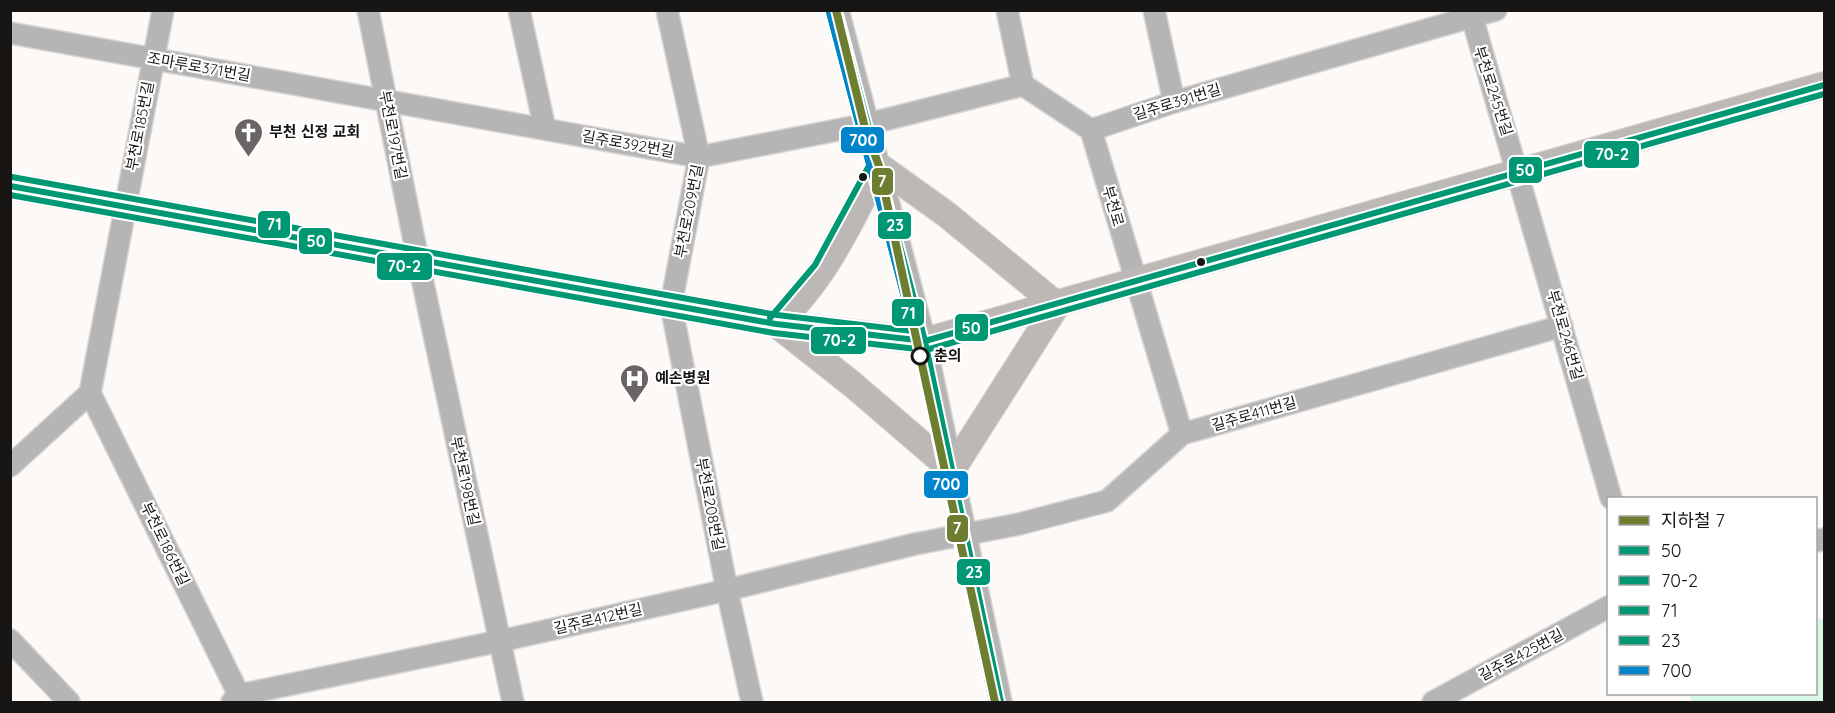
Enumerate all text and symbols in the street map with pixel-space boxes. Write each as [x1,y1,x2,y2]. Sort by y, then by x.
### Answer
street label: 부천로245번길 [1470,44,1517,138]
street label: 조마루로371번길 [146,48,252,85]
street label: 길주로391번길 [1131,79,1223,124]
street label: 부천로185번길 [122,80,158,172]
street label: 부천로197번길 [376,89,411,181]
church icon: 부천 신정 교회 [232,116,264,158]
place label: 부천 신정 교회 [269,122,360,141]
street label: 길주로392번길 [580,126,676,161]
line badge: 700 [840,126,885,154]
text: 700 [849,130,877,150]
line badge: 70-2 [1583,140,1640,169]
text: 70-2 [1595,144,1629,164]
line badge: 50 [1508,156,1543,184]
text: 50 [1515,160,1535,180]
street label: 부천로209번길 [670,163,707,259]
line badge: 7 [871,167,894,196]
unlabelled marker [857,171,869,183]
text: 7 [878,171,887,191]
street label: 부천로 [1099,183,1128,228]
line badge: 71 [257,210,291,239]
line badge: 23 [877,211,912,240]
text: 71 [266,214,282,234]
text: 23 [886,215,904,235]
line badge: 50 [298,227,333,255]
text: 50 [306,231,326,251]
line badge: 70-2 [376,252,433,281]
text: 70-2 [387,256,421,276]
unlabelled marker [1195,256,1207,268]
street label: 부천로246번길 [1544,288,1587,382]
line badge: 71 [891,298,925,327]
text: 71 [900,303,916,323]
line badge: 50 [954,313,989,342]
text: 50 [961,318,981,338]
line badge: 70-2 [810,326,867,355]
text: 70-2 [822,330,856,350]
place label: 춘의 [934,346,962,365]
marker: 춘의 [911,347,929,365]
hospital icon: 예손병원 [618,362,650,404]
place label: 예손병원 [655,368,710,387]
street label: 길주로411번길 [1209,392,1299,435]
street label: 부천로198번길 [447,434,484,527]
street label: 부천로208번길 [692,456,729,552]
line badge: 700 [923,470,969,499]
text: 700 [932,474,960,494]
legend [1607,497,1817,695]
street label: 부천로186번길 [137,499,194,589]
text: 지하철 7 [1661,509,1725,532]
line badge: 7 [946,514,969,543]
text: 7 [953,518,962,538]
text: 50 [1661,539,1682,562]
line badge: 23 [956,558,991,586]
text: 23 [965,562,983,582]
text: 70-2 [1661,569,1698,592]
street label: 길주로412번길 [552,599,644,638]
text: 71 [1661,599,1678,622]
street label: 길주로425번길 [1475,624,1566,685]
text: 23 [1661,629,1680,652]
text: 700 [1661,659,1692,682]

